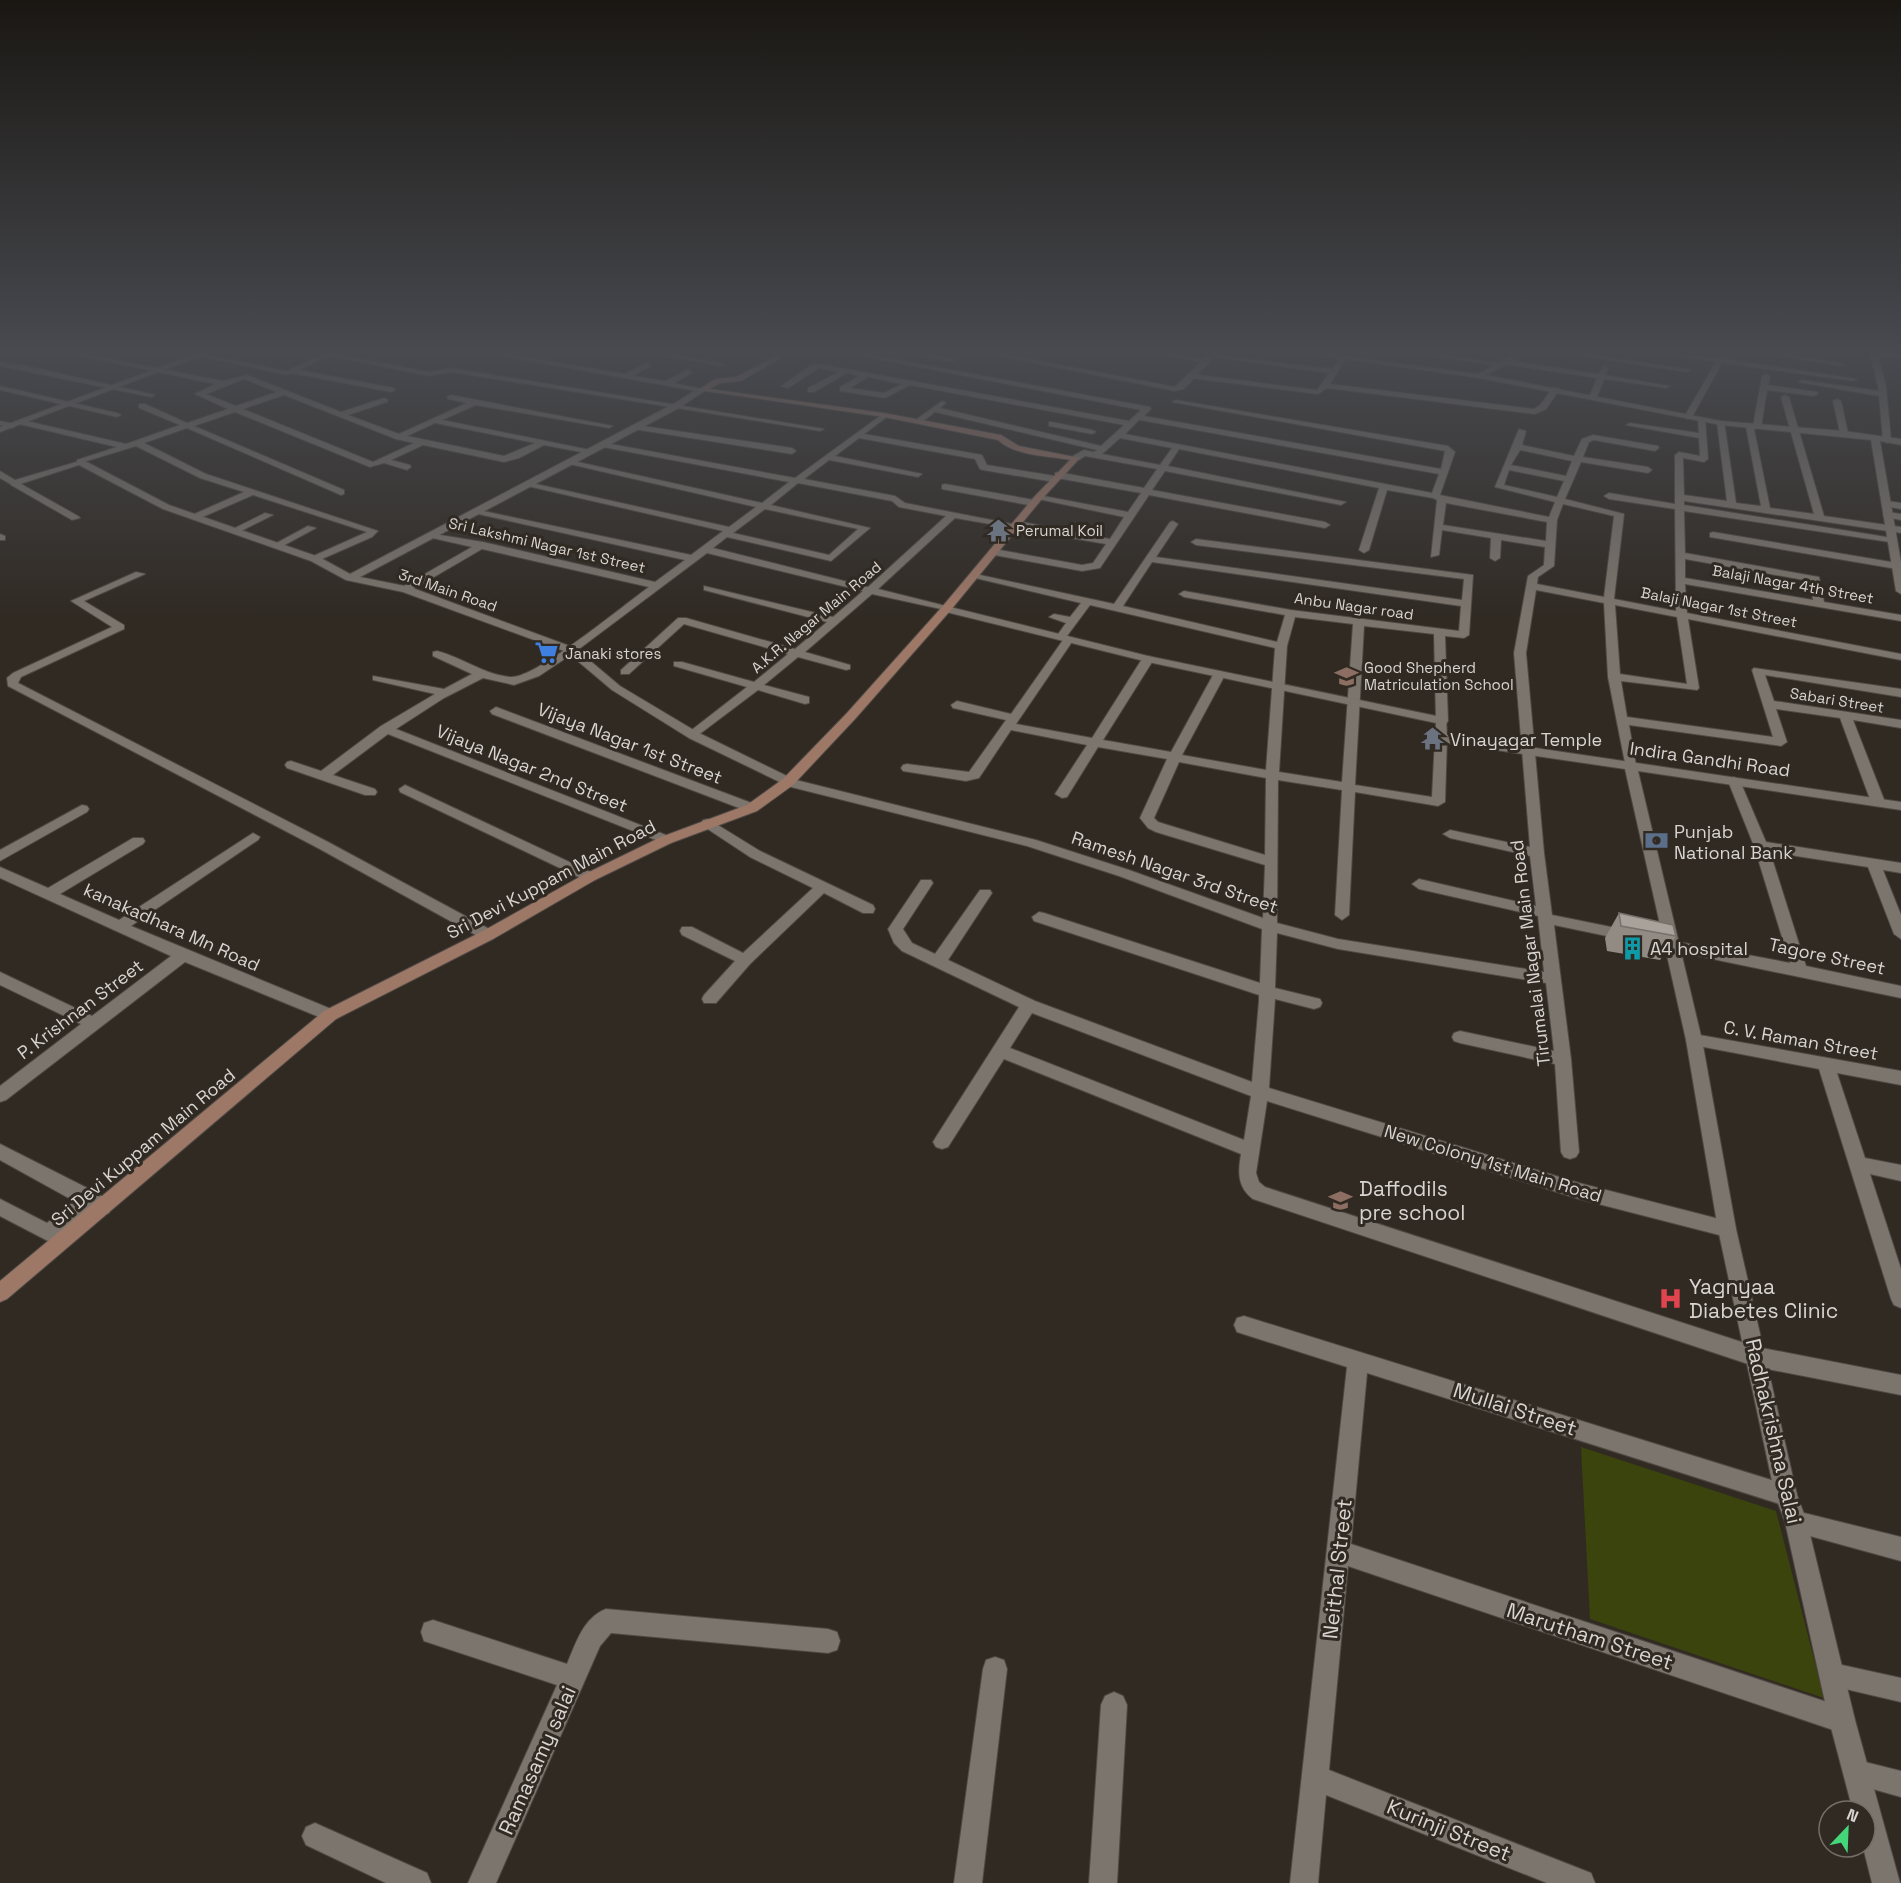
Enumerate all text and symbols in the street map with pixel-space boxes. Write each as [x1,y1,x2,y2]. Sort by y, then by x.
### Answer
street label: Sri Lakshmi Nagar 1st Street [447,513,647,577]
temple icon: Perumal Koil [985,517,1011,543]
place label: Perumal Koil [1016,521,1103,540]
street label: A.K.R. Nagar Main Road [747,557,885,677]
street label: Balaji Nagar 4th Street [1711,560,1875,608]
street label: 3rd Main Road [396,564,500,616]
street label: Balaji Nagar 1st Street [1639,583,1799,631]
street label: Anbu Nagar road [1293,588,1415,624]
supermarket icon: Janaki stores [534,640,560,666]
place label: Janaki stores [565,644,661,663]
place label: Good Shepherd Matriculation School [1364,658,1514,694]
school or university icon: Good Shepherd Matriculation School [1333,663,1359,689]
street label: Sabari Street [1789,683,1886,717]
street label: Vijaya Nagar 1st Street [534,697,726,789]
street label: Vijaya Nagar 2nd Street [433,719,631,817]
temple icon: Vinayagar Temple [1419,726,1445,752]
place label: Vinayagar Temple [1450,728,1602,751]
street label: Indira Gandhi Road [1628,736,1792,782]
street label: Sri Devi Kuppam Main Road [443,814,659,944]
place label: Punjab National Bank [1674,820,1793,864]
street label: Ramesh Nagar 3rd Street [1069,826,1281,918]
bank icon: Punjab National Bank [1643,828,1669,854]
street label: Tirumalai Nagar Main Road [1505,839,1555,1067]
street label: kanakadhara Mn Road [80,878,264,976]
street label: Tagore Street [1767,932,1887,980]
building icon: A4 hospital [1619,935,1645,961]
place label: A4 hospital [1650,937,1748,960]
street label: P. Krishnan Street [12,954,148,1064]
street label: C. V. Raman Street [1722,1015,1880,1065]
street label: Sri Devi Kuppam Main Road [46,1063,240,1231]
street label: New Colony 1st Main Road [1382,1119,1604,1207]
place label: Daffodils pre school [1359,1175,1466,1226]
school or university icon: Daffodils pre school [1328,1187,1354,1213]
place label: Yagnyaa Diabetes Clinic [1689,1273,1838,1324]
hospital icon: Yagnyaa Diabetes Clinic [1658,1285,1684,1311]
street label: Radhakrishna Salai [1740,1336,1808,1526]
street label: Mullai Street [1450,1376,1580,1442]
street label: Neithal Street [1316,1498,1358,1640]
street label: Marutham Street [1503,1596,1677,1676]
street label: Ramasamy salai [492,1681,582,1839]
street label: Kurinji Street [1383,1793,1515,1867]
north arrow [1817,1799,1877,1859]
text: N [1844,1804,1862,1827]

